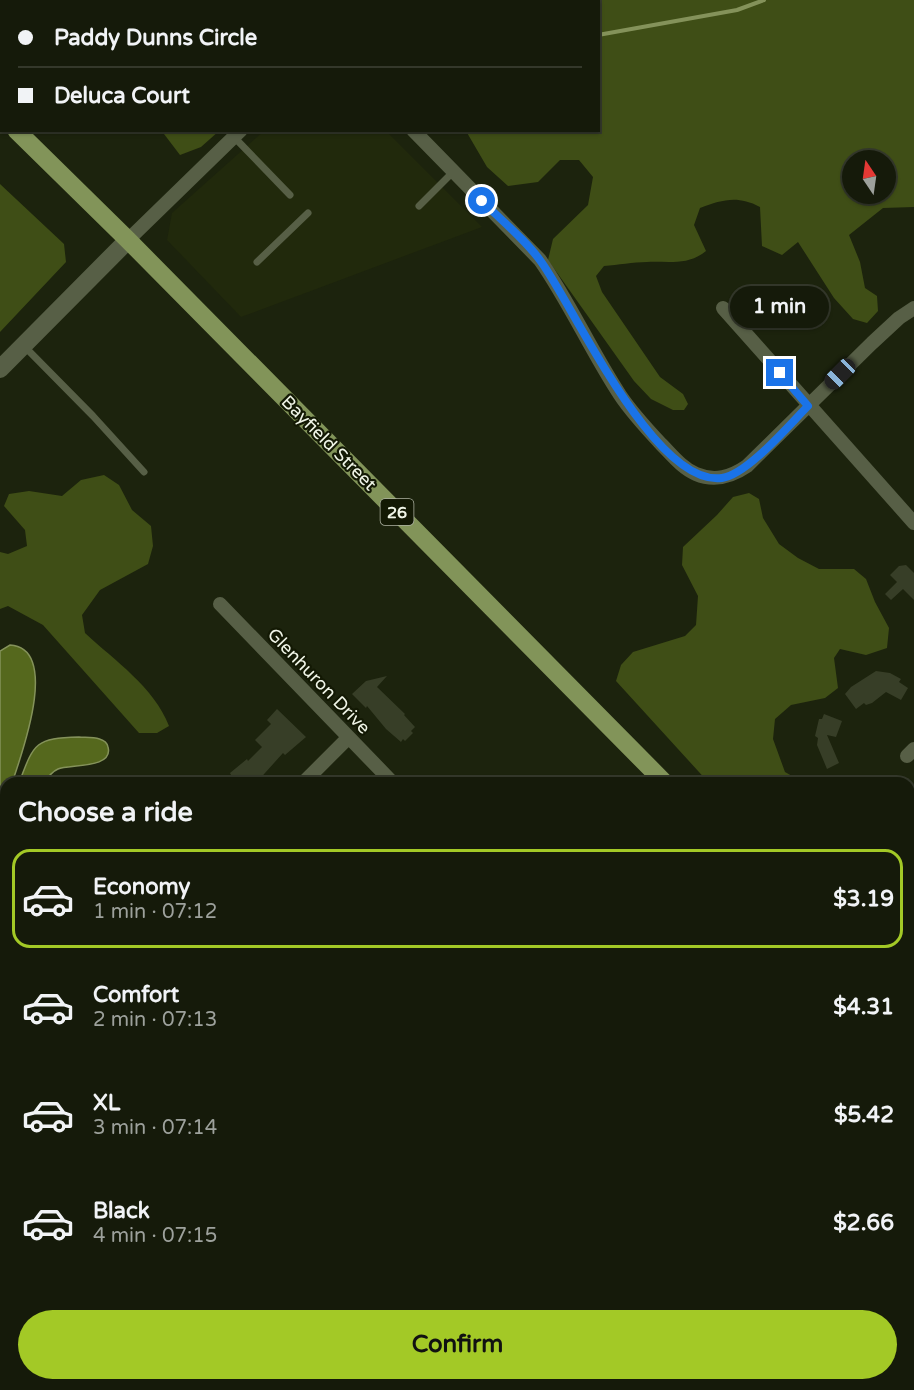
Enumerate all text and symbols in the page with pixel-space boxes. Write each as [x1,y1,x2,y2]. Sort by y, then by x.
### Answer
text: Paddy Dunns Circle [54,25,257,51]
text: Deluca Court [54,83,190,109]
north arrow [842,150,896,204]
map controls [842,150,896,204]
route start [468,187,495,214]
callout: 1 min [730,286,830,328]
text: 1 min [753,295,806,319]
car [821,355,859,393]
route end [766,359,793,386]
street label: Bayfield Street [277,391,381,495]
road number: 26 [380,499,414,525]
street label: Glenhuron Drive [263,623,375,739]
text: Choose a ride [18,796,193,829]
icon: car [21,872,75,926]
text: Economy [93,874,190,900]
text: $3.19 [833,886,894,912]
text: 1 min · 07:12 [93,900,217,924]
icon: car [21,980,75,1034]
text: Comfort [93,982,179,1008]
text: $4.31 [833,994,894,1020]
text: 2 min · 07:13 [93,1008,217,1032]
icon: car [21,1088,75,1142]
text: XL [93,1090,120,1116]
text: $5.42 [834,1102,894,1128]
text: 3 min · 07:14 [93,1116,217,1140]
icon: car [21,1196,75,1250]
text: Black [93,1198,150,1224]
text: $2.66 [833,1210,894,1236]
text: 4 min · 07:15 [93,1224,217,1248]
button: Confirm [18,1310,897,1379]

